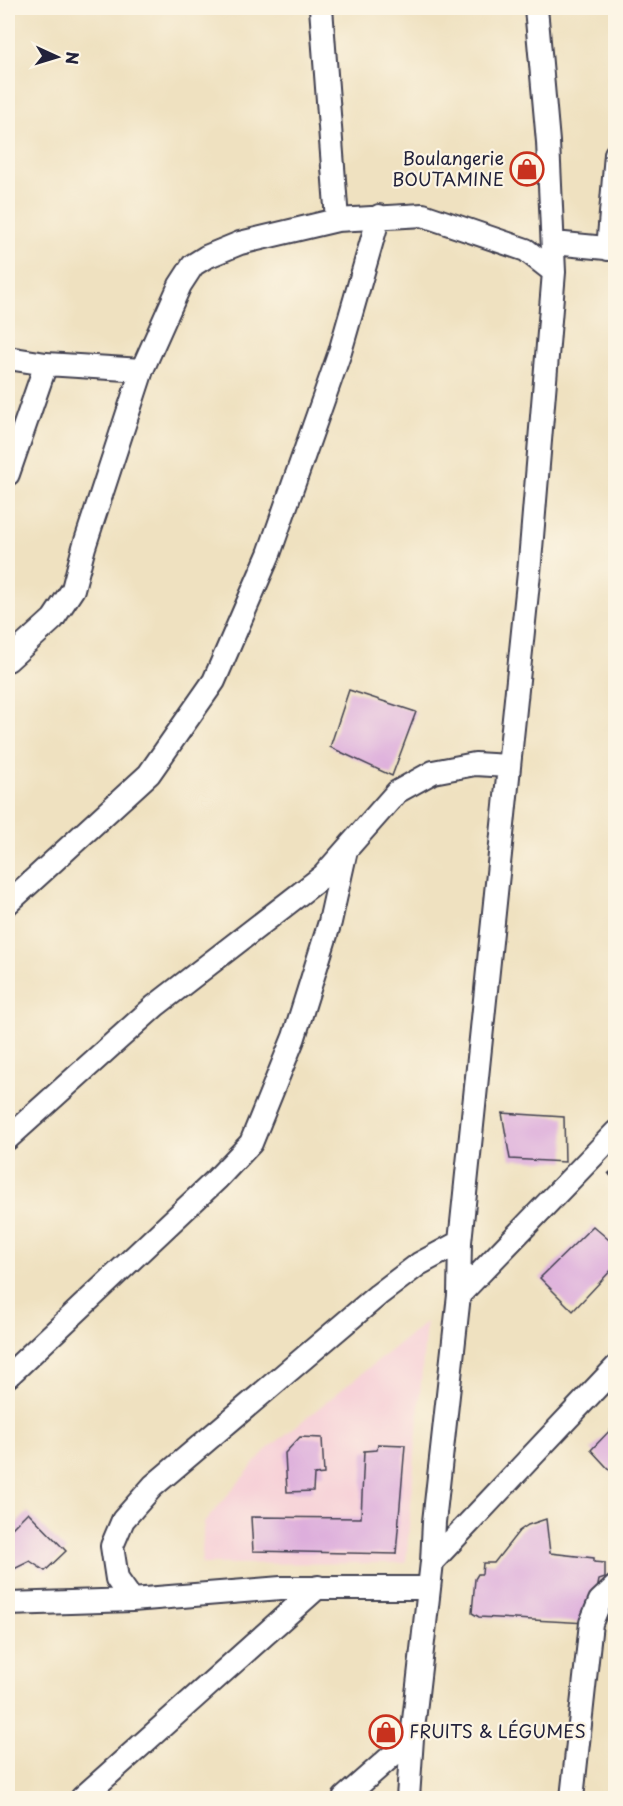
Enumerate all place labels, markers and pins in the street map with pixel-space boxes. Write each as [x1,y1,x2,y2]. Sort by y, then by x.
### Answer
place label: Boulangerie BOUTAMINE [392,144,504,192]
shop icon: Boulangerie BOUTAMINE [509,151,545,187]
shop icon: FRUITS & LÉGUMES [368,1714,404,1750]
place label: FRUITS & LÉGUMES [409,1717,586,1744]

